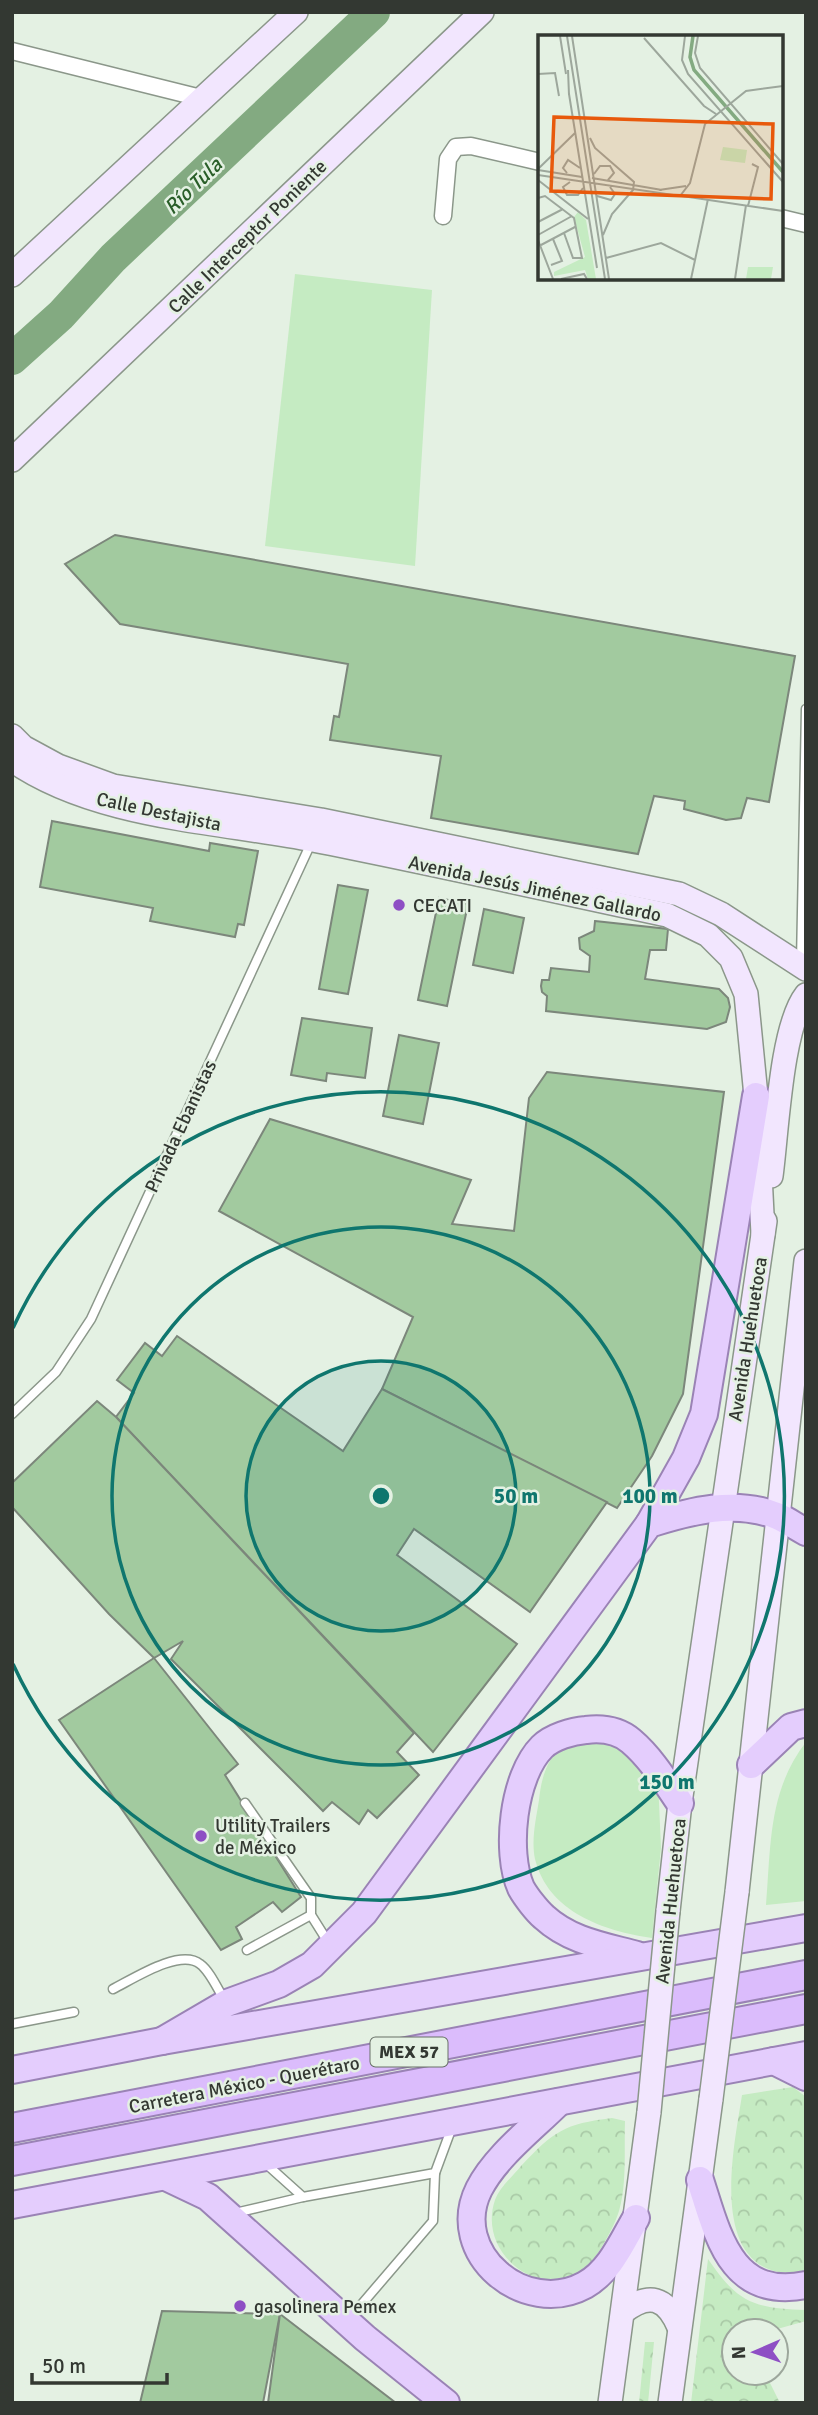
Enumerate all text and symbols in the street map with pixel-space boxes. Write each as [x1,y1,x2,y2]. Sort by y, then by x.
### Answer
inset map [538,35,783,280]
water label: Río Tula [159,151,228,220]
street label: Calle Interceptor Poniente [163,155,332,319]
street label: Calle Destajista [94,787,223,837]
street label: Avenida Jesús Jiménez Gallardo [406,850,664,928]
place label: CECATI [413,894,472,918]
marker: CECATI [391,897,407,913]
street label: Privada Ebanistas [140,1056,222,1197]
street label: Avenida Huehuetoca [723,1255,773,1423]
text: 50 m [494,1483,538,1509]
text: 100 m [622,1483,678,1509]
centre of rings [369,1484,393,1508]
text: 150 m [639,1769,695,1795]
place label: Utility Trailers de México [215,1814,330,1860]
street label: Avenida Huehuetoca [650,1817,692,1985]
marker: Utility Trailers de México [193,1828,209,1844]
road number: MEX 57 [370,2038,448,2066]
street label: Carretera México - Querétaro [127,2051,362,2119]
place label: gasolinera Pemex [254,2295,396,2319]
marker: gasolinera Pemex [232,2298,248,2314]
north arrow [720,2317,790,2387]
scale bar [32,2342,166,2386]
text: N [727,2346,751,2360]
text: 50 m [42,2353,86,2379]

